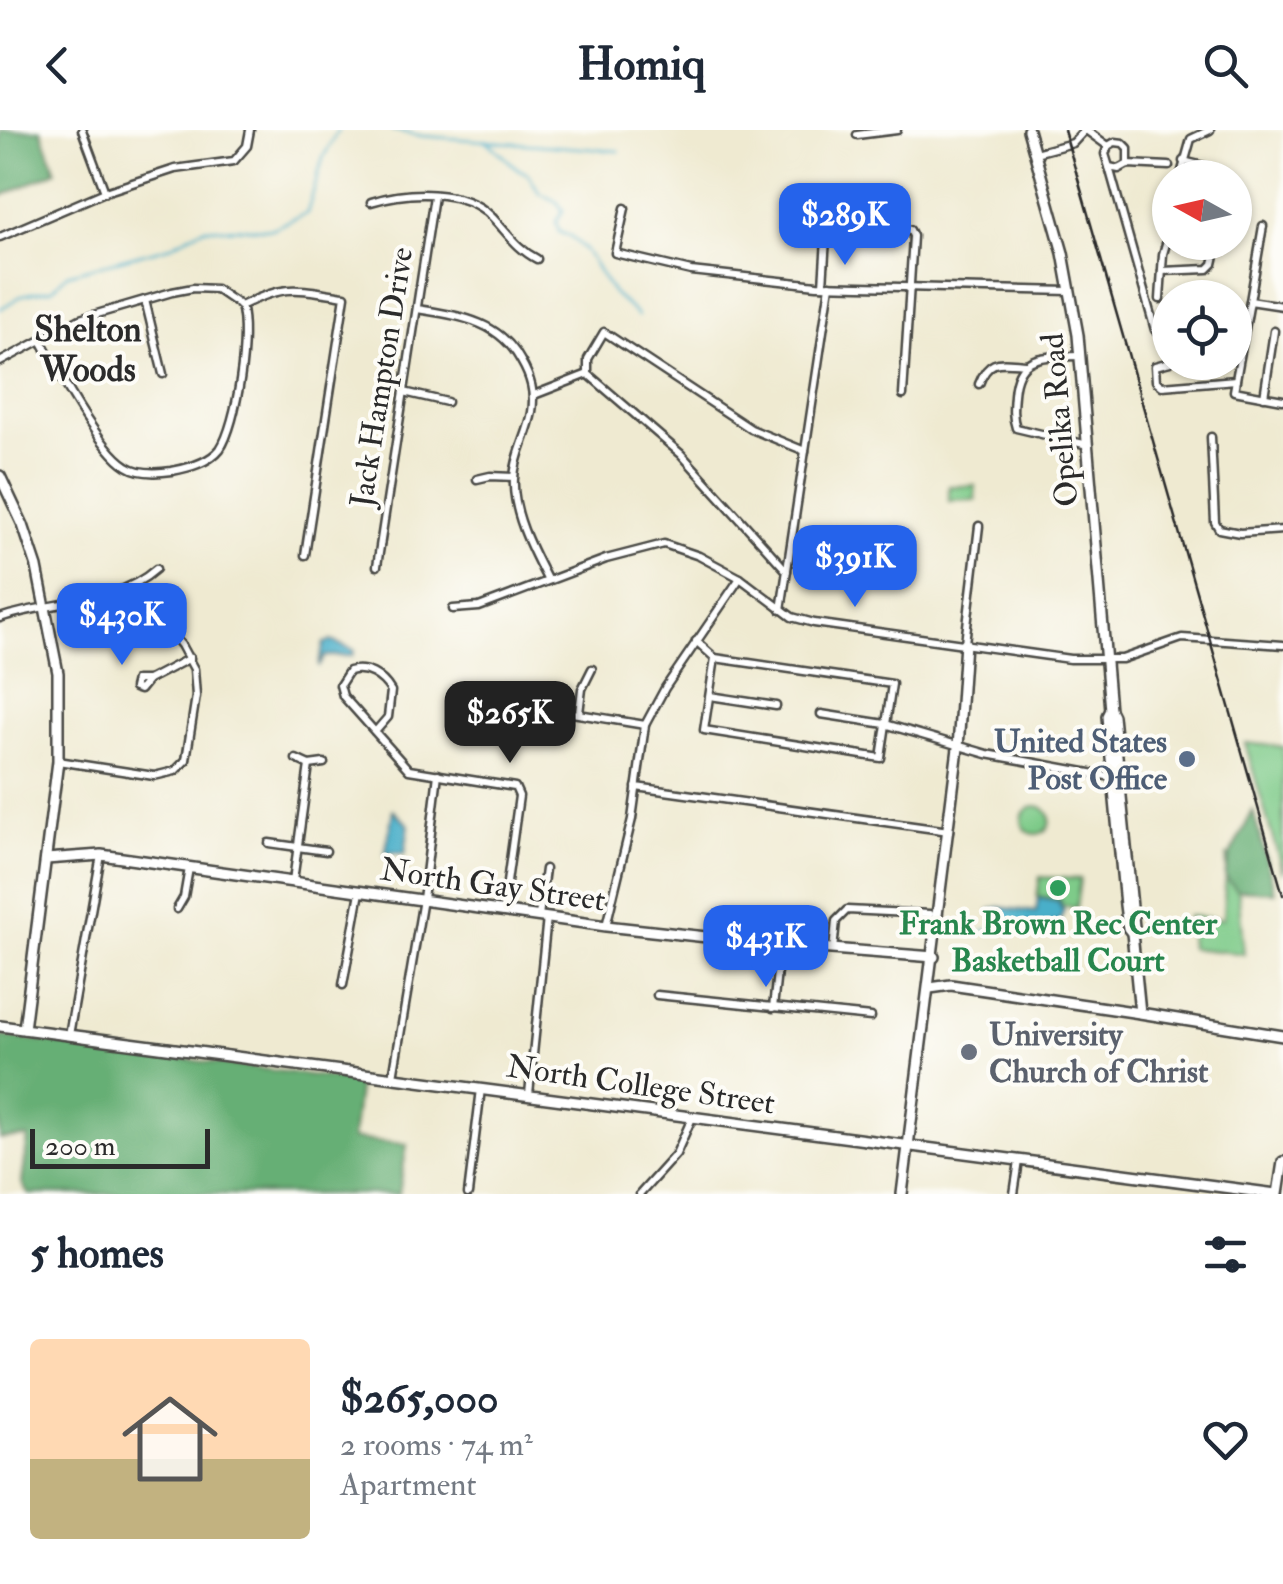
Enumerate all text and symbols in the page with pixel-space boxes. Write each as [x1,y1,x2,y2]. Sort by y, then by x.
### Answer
text: Homiq [577,37,706,93]
icon: back [30,38,85,93]
icon: search [1198,38,1253,93]
north arrow [1152,160,1252,260]
map controls [1152,160,1252,380]
pin: $289K [775,183,915,268]
text: $289K [801,195,889,235]
street label: Jack Hampton Drive [342,244,422,511]
button: locate [1152,280,1252,380]
district label: Shelton Woods [34,308,142,392]
street label: Opelika Road [1032,331,1088,508]
pin: $391K [785,525,925,610]
text: $391K [815,537,895,577]
pin: $430K [52,583,192,668]
text: $430K [79,595,165,635]
pin: $265K [440,681,580,766]
text: $265K [467,693,553,733]
place label: United States Post Office [994,722,1168,799]
marker: United States Post Office [1176,748,1198,770]
street label: North Gay Street [378,849,608,921]
marker: Frank Brown Rec Center Basketball Court [1047,877,1069,899]
place label: Frank Brown Rec Center Basketball Court [899,904,1218,981]
pin: $431K [696,905,836,990]
text: $431K [725,917,807,957]
place label: University Church of Christ [989,1015,1209,1092]
marker: University Church of Christ [958,1041,980,1063]
street label: North College Street [504,1046,778,1124]
scale bar [30,1124,210,1168]
text: 200 m [45,1129,116,1164]
icon: filters [1198,1227,1253,1282]
text: 5 homes [30,1228,164,1280]
text: $265,000 [340,1373,499,1425]
icon: home [110,1379,230,1499]
icon: heart [1198,1412,1253,1467]
text: 2 rooms · 74 m² [340,1425,533,1465]
text: Apartment [340,1465,477,1505]

